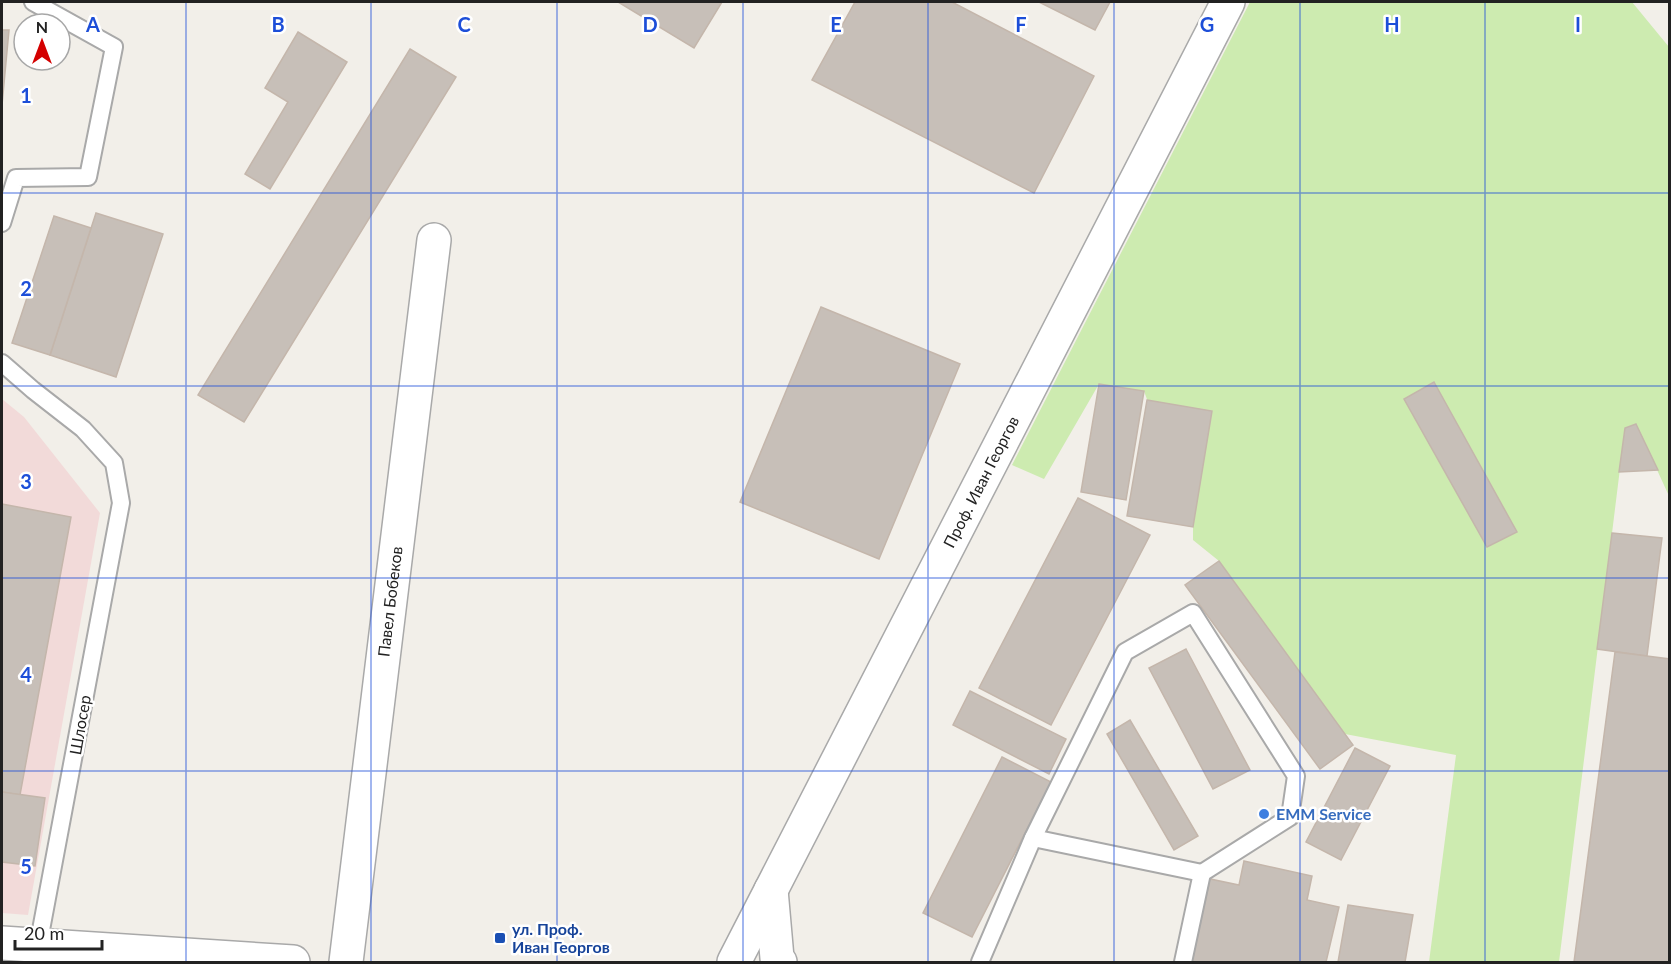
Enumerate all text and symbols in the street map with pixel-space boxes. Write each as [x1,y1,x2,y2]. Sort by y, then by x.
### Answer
north arrow [12,12,72,72]
text: A [85,12,100,36]
text: B [271,12,285,36]
text: C [457,12,471,36]
text: D [642,12,658,36]
text: E [830,12,842,36]
text: F [1015,12,1027,36]
text: G [1200,12,1214,36]
text: H [1384,12,1400,36]
text: I [1575,12,1581,36]
text: N [36,17,48,36]
text: 1 [20,83,32,107]
text: 2 [20,276,32,300]
street label: Проф. Иван Георгов [939,412,1022,551]
text: 3 [20,469,32,493]
street label: Павел Бобеков [373,545,406,658]
text: 4 [20,662,32,686]
street label: Шлосер [65,693,94,756]
place label: EMM Service [1276,804,1372,823]
marker: EMM Service [1257,807,1271,821]
text: 5 [20,854,32,878]
scale bar [15,913,102,951]
place label: ул. Проф. Иван Георгов [512,919,610,956]
text: 20 m [24,922,64,944]
marker: ул. Проф. Иван Георгов [493,931,507,945]

